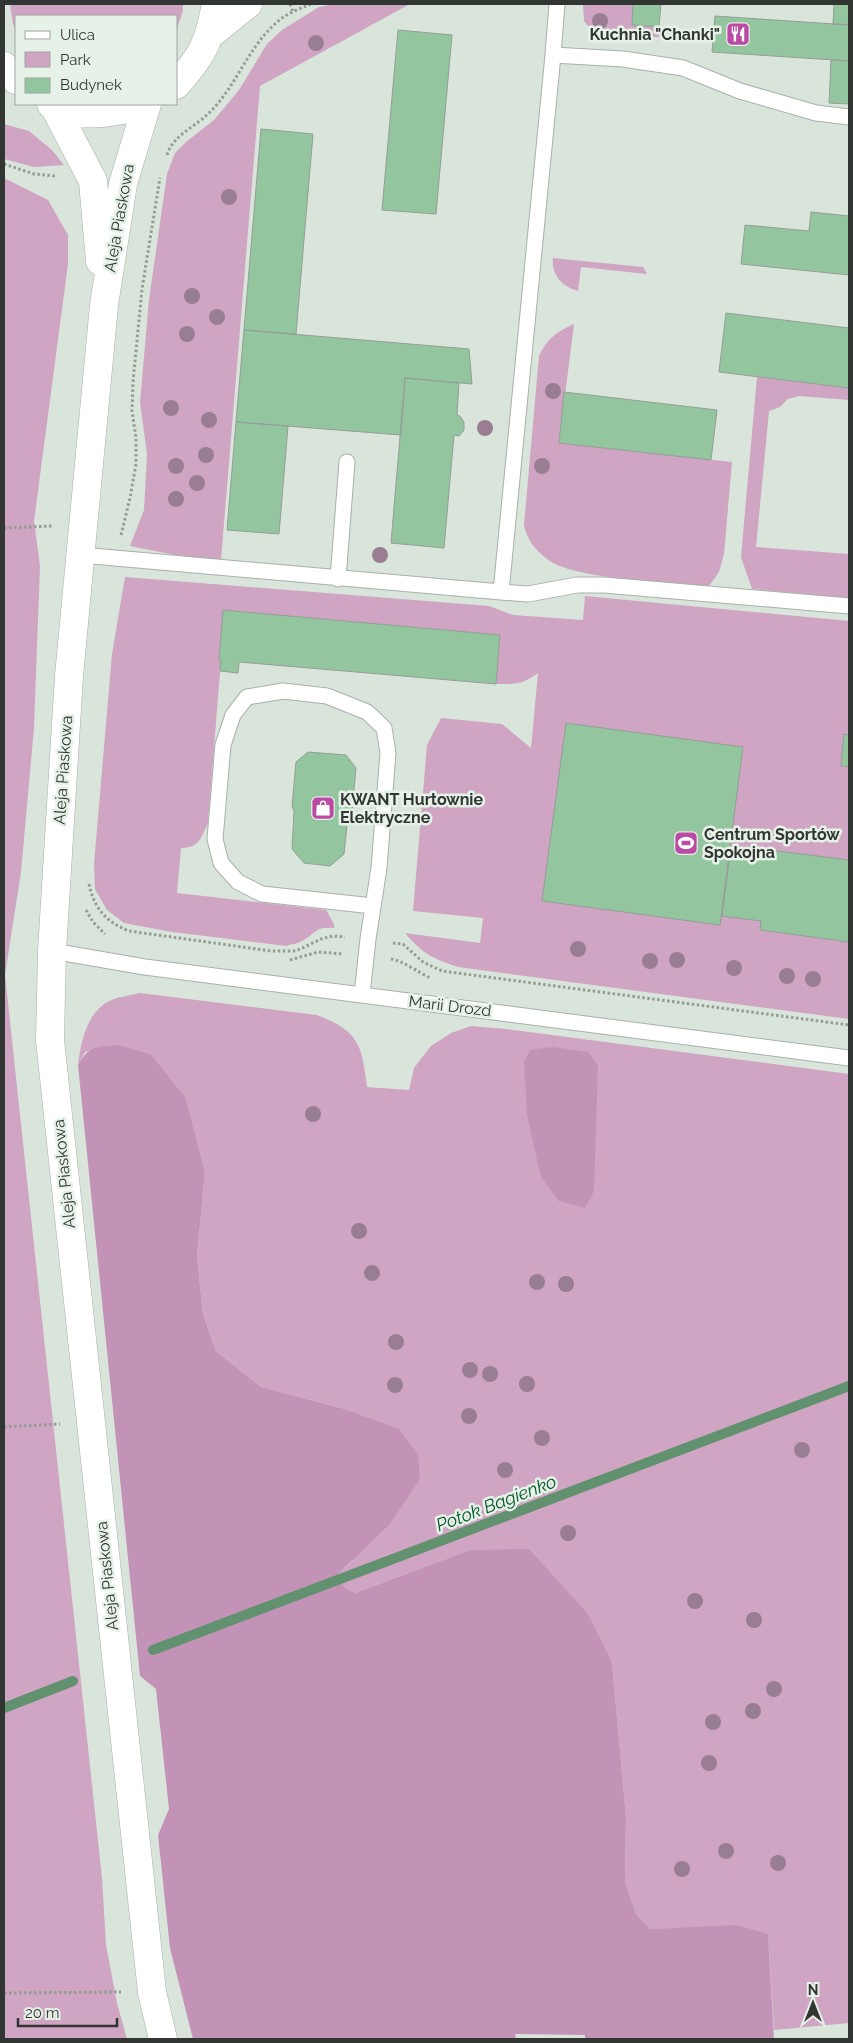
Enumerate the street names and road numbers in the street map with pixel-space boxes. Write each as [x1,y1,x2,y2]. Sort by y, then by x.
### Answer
street label: Aleja Piaskowa [100,162,138,274]
street label: Aleja Piaskowa [50,715,76,825]
street label: Marii Drozd [408,992,492,1021]
street label: Aleja Piaskowa [49,1118,79,1230]
street label: Aleja Piaskowa [92,1520,122,1632]

